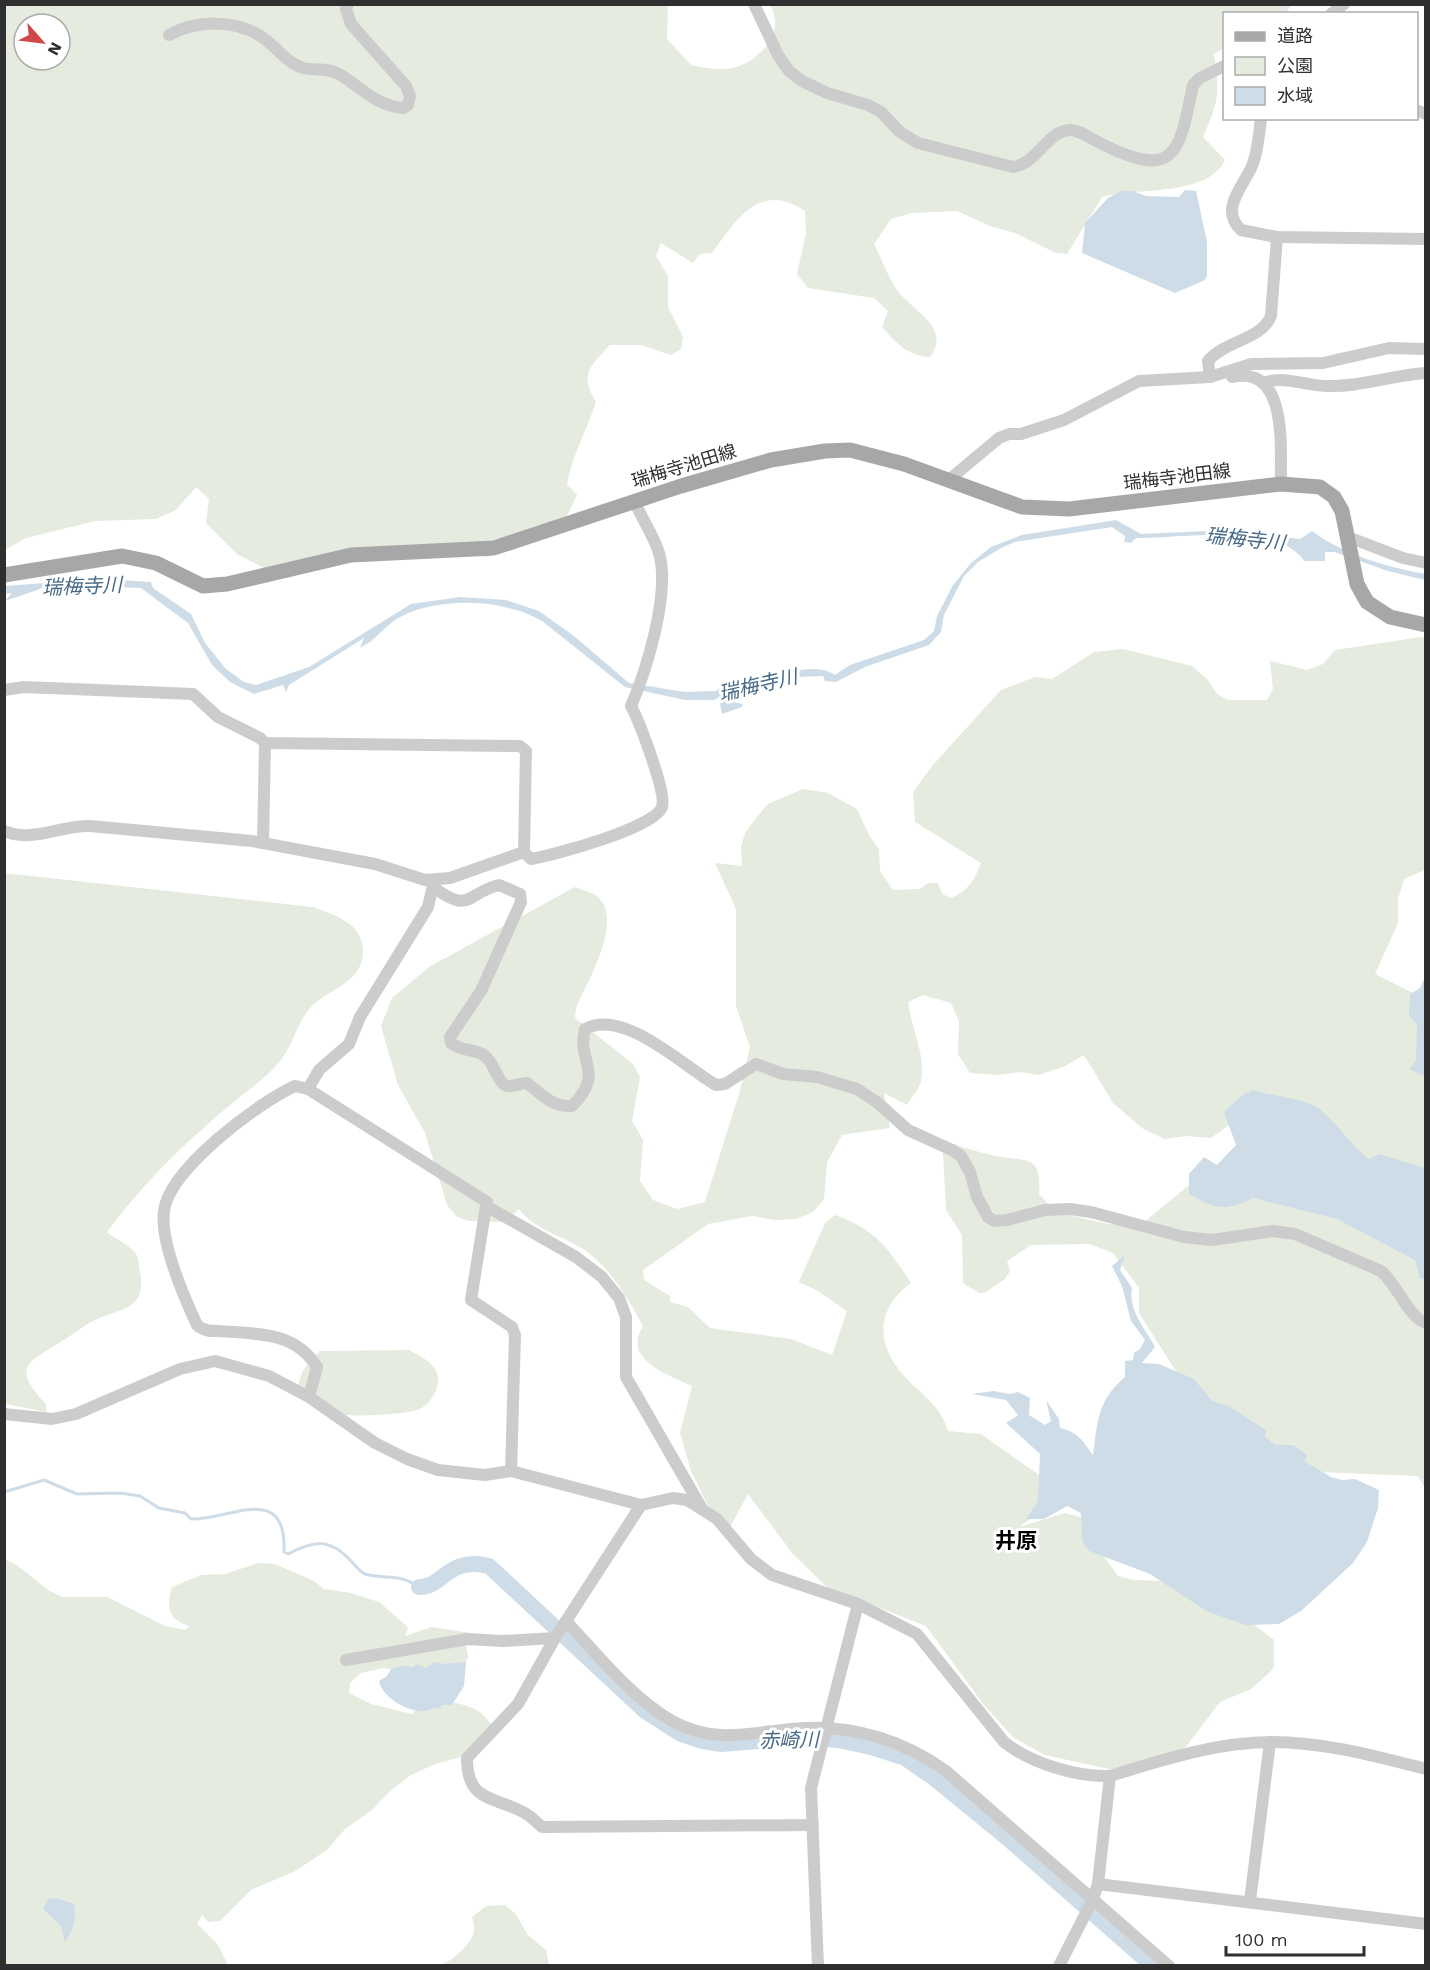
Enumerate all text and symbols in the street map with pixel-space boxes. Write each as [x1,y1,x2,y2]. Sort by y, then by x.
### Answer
north arrow [12,12,72,72]
legend [1223,12,1418,120]
text: 道路 [1277,25,1313,46]
text: N [44,39,66,59]
text: 公園 [1277,55,1313,76]
text: 水域 [1277,85,1313,106]
street label: 瑞梅寺池田線 [629,440,739,491]
street label: 瑞梅寺池田線 [1122,460,1232,494]
water label: 瑞梅寺川 [1204,523,1288,555]
water label: 瑞梅寺川 [42,573,124,599]
water label: 瑞梅寺川 [716,664,802,706]
district label: 井原 [995,1528,1037,1553]
water label: 赤崎川 [759,1727,821,1753]
scale bar [1226,1919,1364,1957]
text: 100 m [1235,1929,1288,1950]

